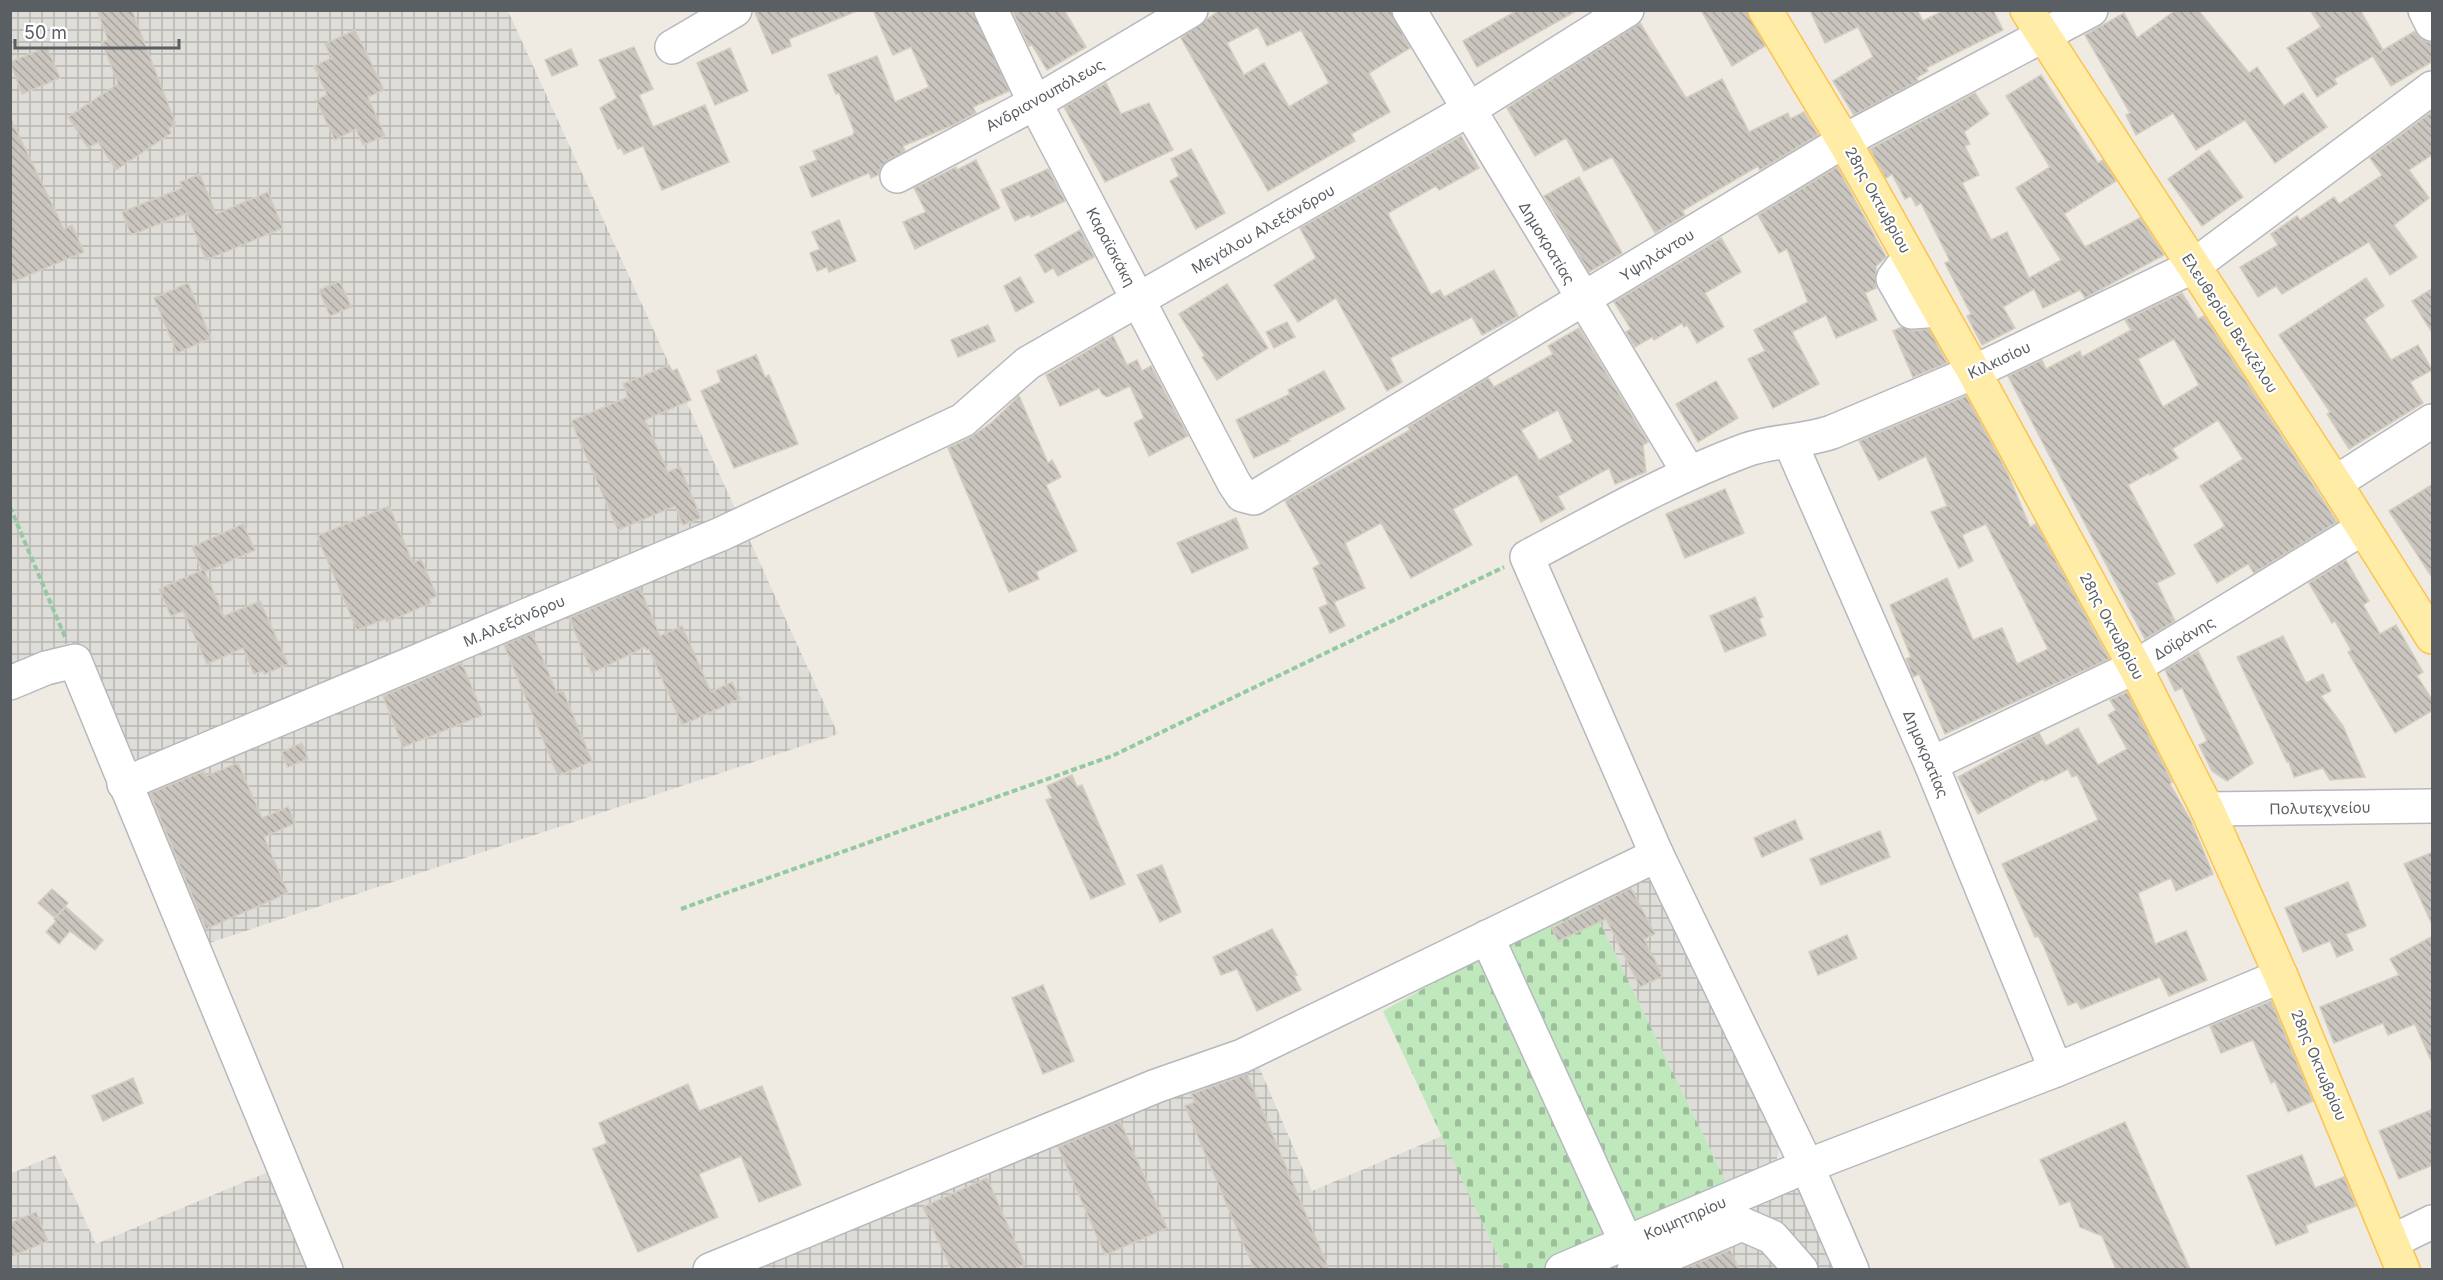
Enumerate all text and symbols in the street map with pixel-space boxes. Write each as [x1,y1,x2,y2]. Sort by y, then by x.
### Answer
scale bar [15,12,178,50]
text: 50 m [24,22,67,43]
street label: Ανδριανουπόλεως [982,55,1108,135]
street label: 28ης Οκτωβρίου [1841,144,1915,256]
street label: Μεγάλου Αλεξάνδρου [1188,180,1338,278]
street label: Δημοκρατίας [1515,198,1579,288]
street label: Καραϊσκάκη [1082,204,1140,290]
street label: Υψηλάντου [1616,225,1698,285]
street label: Ελευθερίου Βενιζέλου [2178,250,2282,396]
street label: Κιλκισίου [1965,337,2033,383]
street label: 28ης Οκτωβρίου [2076,569,2148,683]
street label: Μ.Αλεξάνδρου [460,591,568,651]
street label: Δοϊράνης [2150,612,2218,664]
street label: Δημοκρατίας [1899,707,1953,801]
street label: Πολυτεχνείου [2269,798,2371,818]
street label: 28ης Οκτωβρίου [2287,1007,2351,1123]
street label: Κοιμητηρίου [1641,1192,1729,1244]

